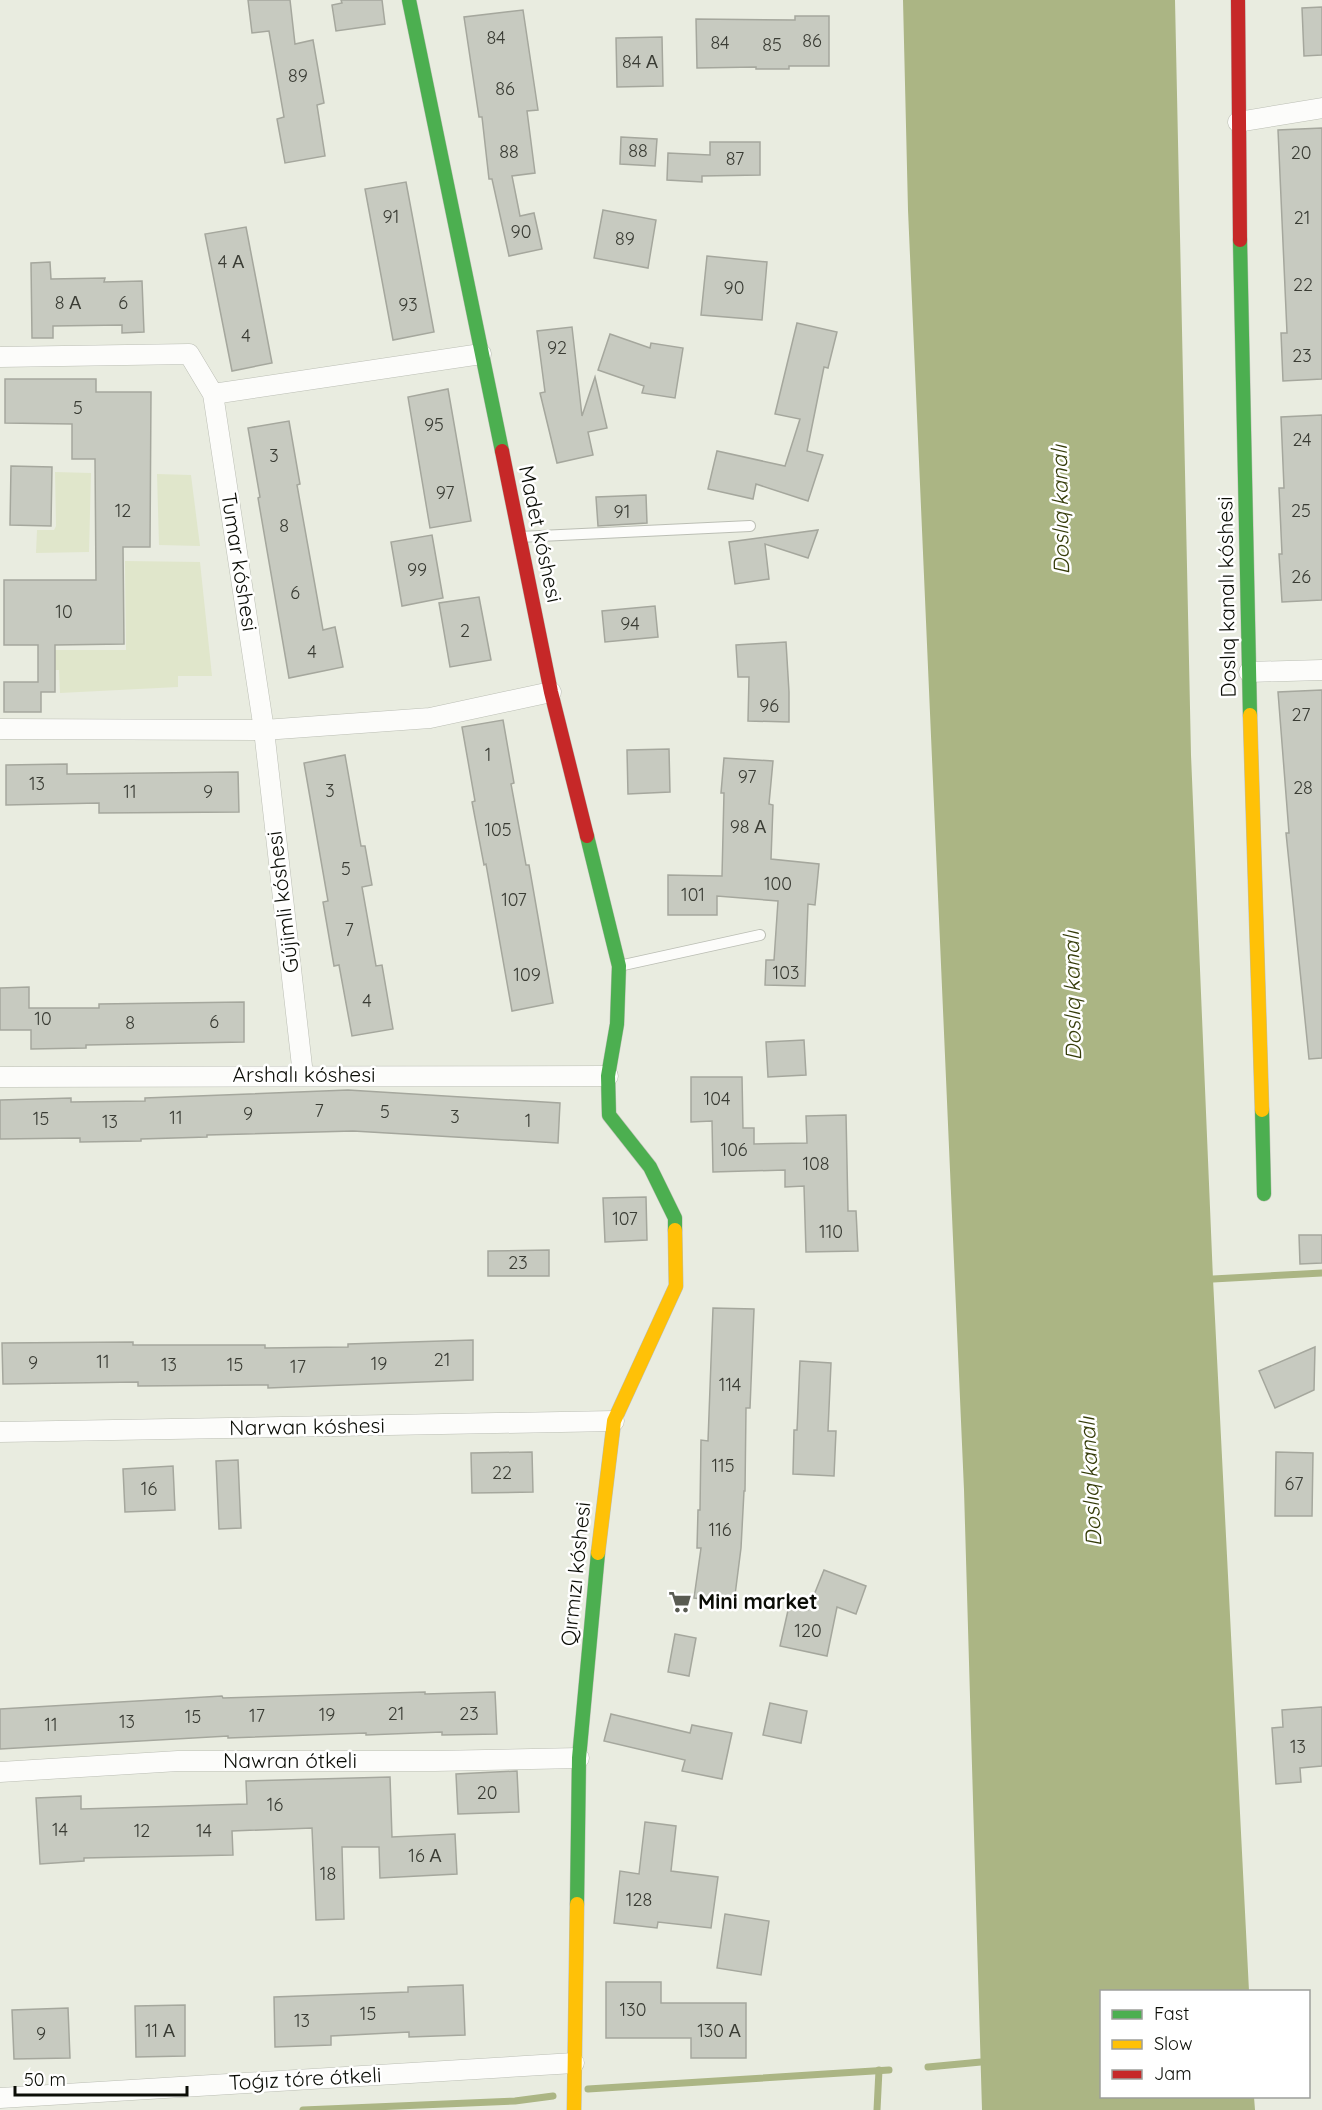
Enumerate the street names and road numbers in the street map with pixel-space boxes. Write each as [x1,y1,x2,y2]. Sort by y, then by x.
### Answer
street label: Madet kóshesi [514,463,568,605]
street label: Tumar kóshesi [216,491,264,633]
street label: Doslıq kanalı kóshesi [1211,496,1241,698]
street label: Gújimli kóshesi [260,830,304,975]
street label: Arshalı kóshesi [232,1061,376,1087]
street label: Narwan kóshesi [229,1412,385,1440]
street label: Qırmızı kóshesi [555,1501,595,1647]
street label: Nawran ótkeli [223,1747,357,1773]
street label: Toǵız tóre ótkeli [228,2061,382,2095]

